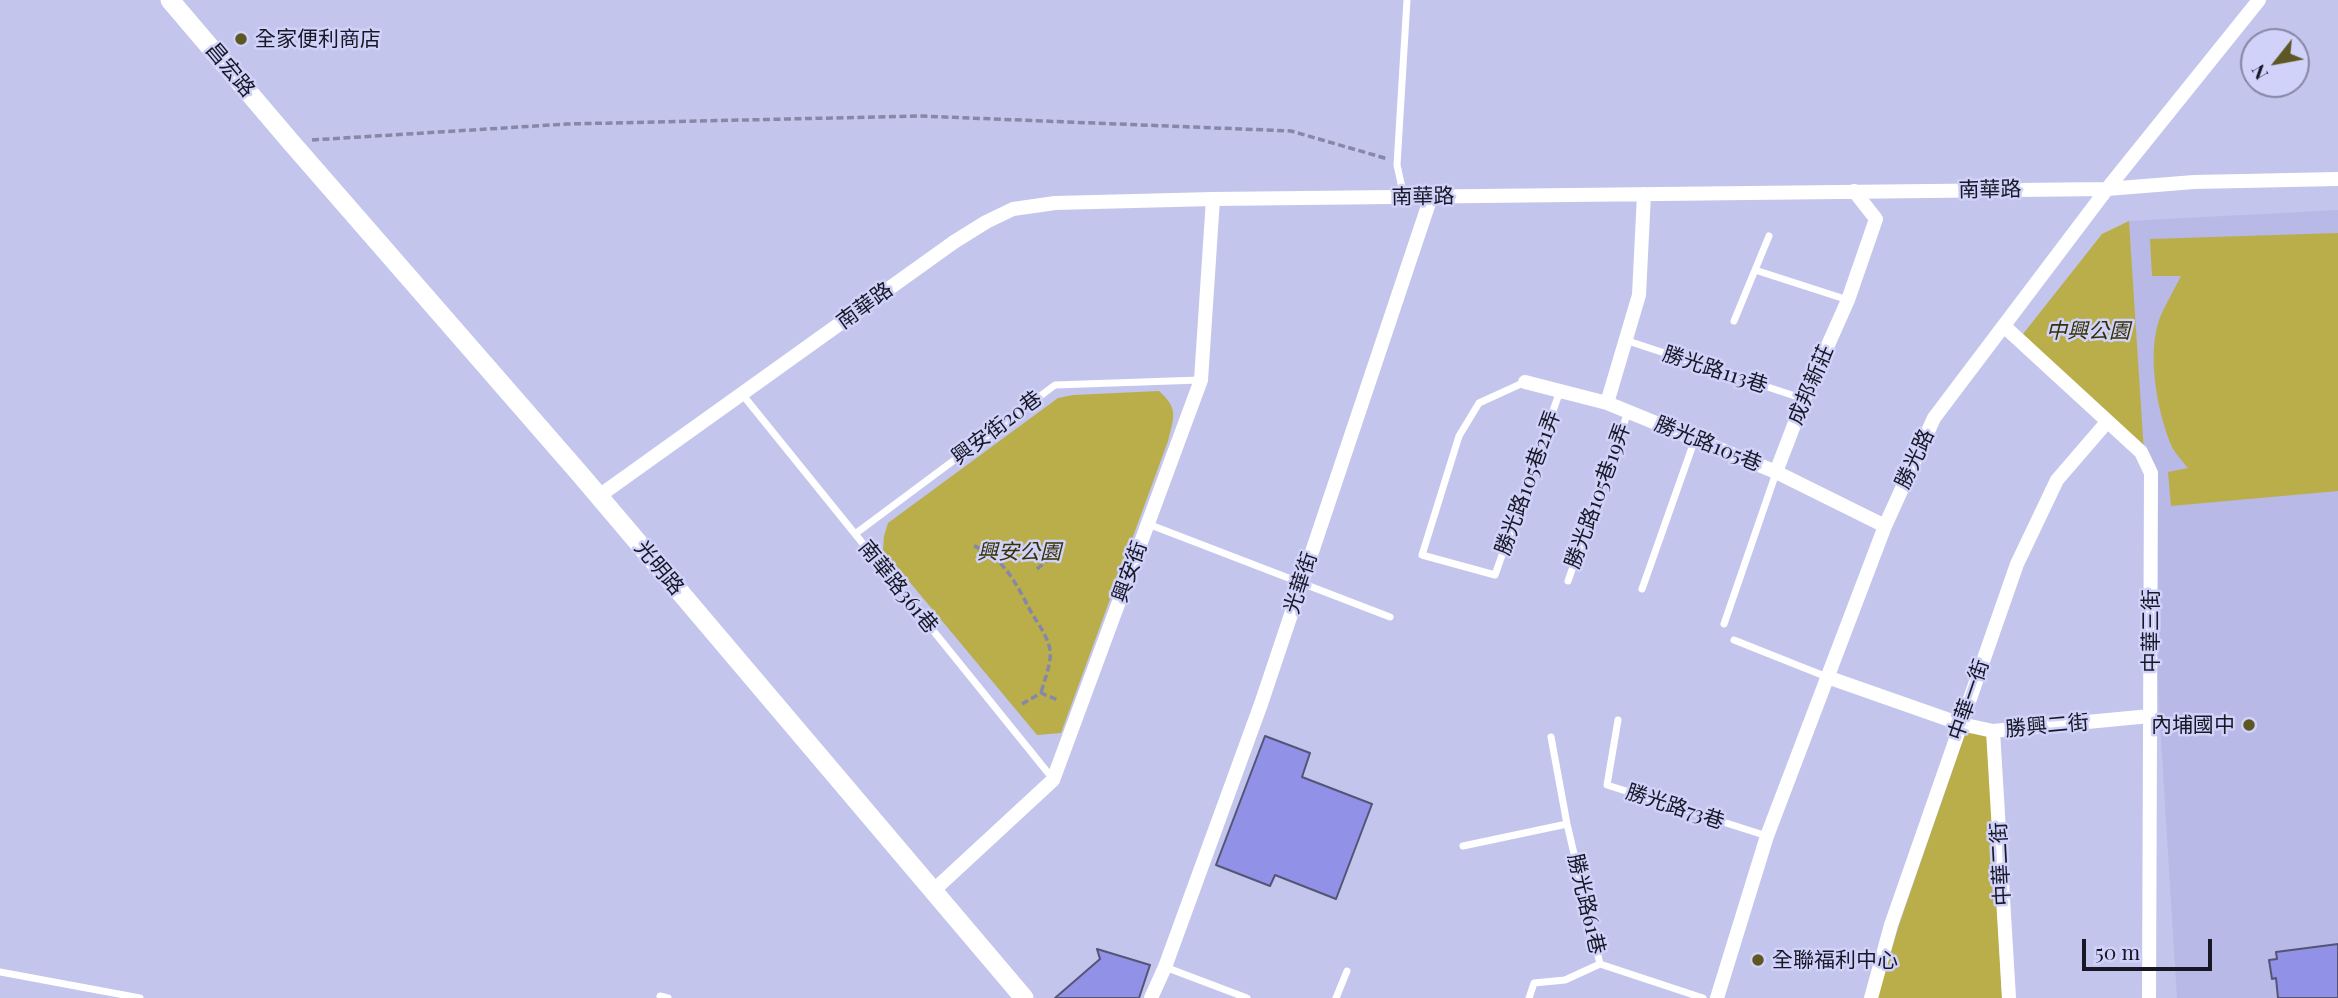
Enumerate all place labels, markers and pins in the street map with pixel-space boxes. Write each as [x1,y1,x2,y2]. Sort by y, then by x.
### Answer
place label: 全家便利商店 [255,26,381,52]
marker: 全家便利商店 [233,31,249,47]
place label: 內埔國中 [2151,712,2235,738]
marker: 內埔國中 [2241,717,2257,733]
place label: 全聯福利中心 [1772,947,1898,973]
marker: 全聯福利中心 [1750,952,1766,968]

